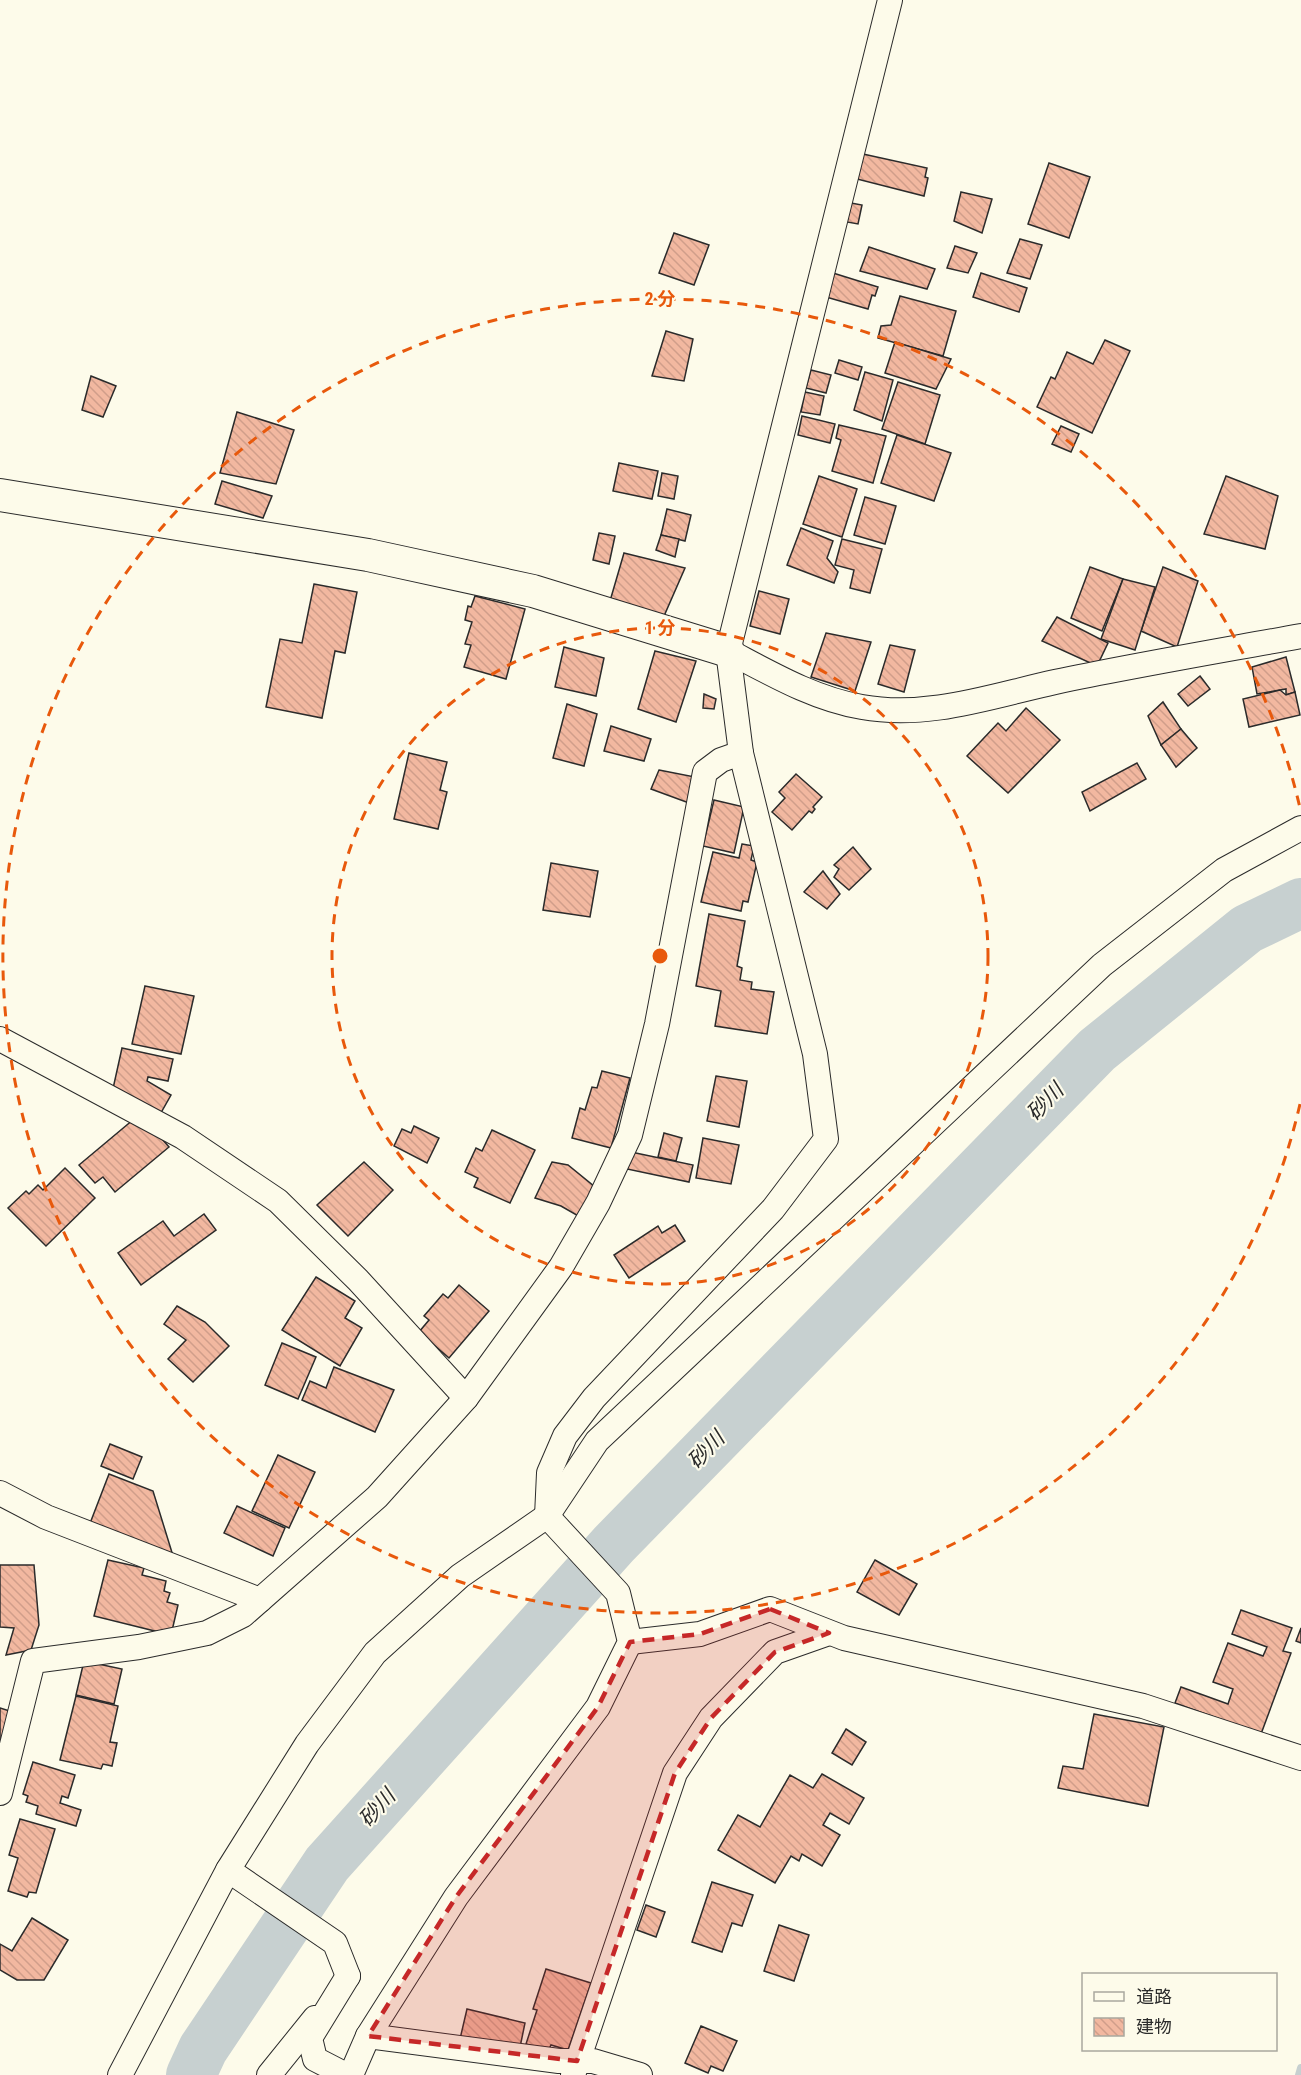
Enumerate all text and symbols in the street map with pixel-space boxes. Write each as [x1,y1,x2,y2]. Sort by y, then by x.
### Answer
text: 2 分 [644,288,676,309]
text: 1 分 [644,617,676,638]
centre of rings [650,946,670,966]
water label: 砂川 [1022,1077,1070,1125]
water label: 砂川 [683,1425,731,1473]
water label: 砂川 [354,1783,401,1832]
legend [1082,1973,1277,2051]
text: 道路 [1136,1986,1172,2007]
text: 建物 [1136,2016,1172,2037]

